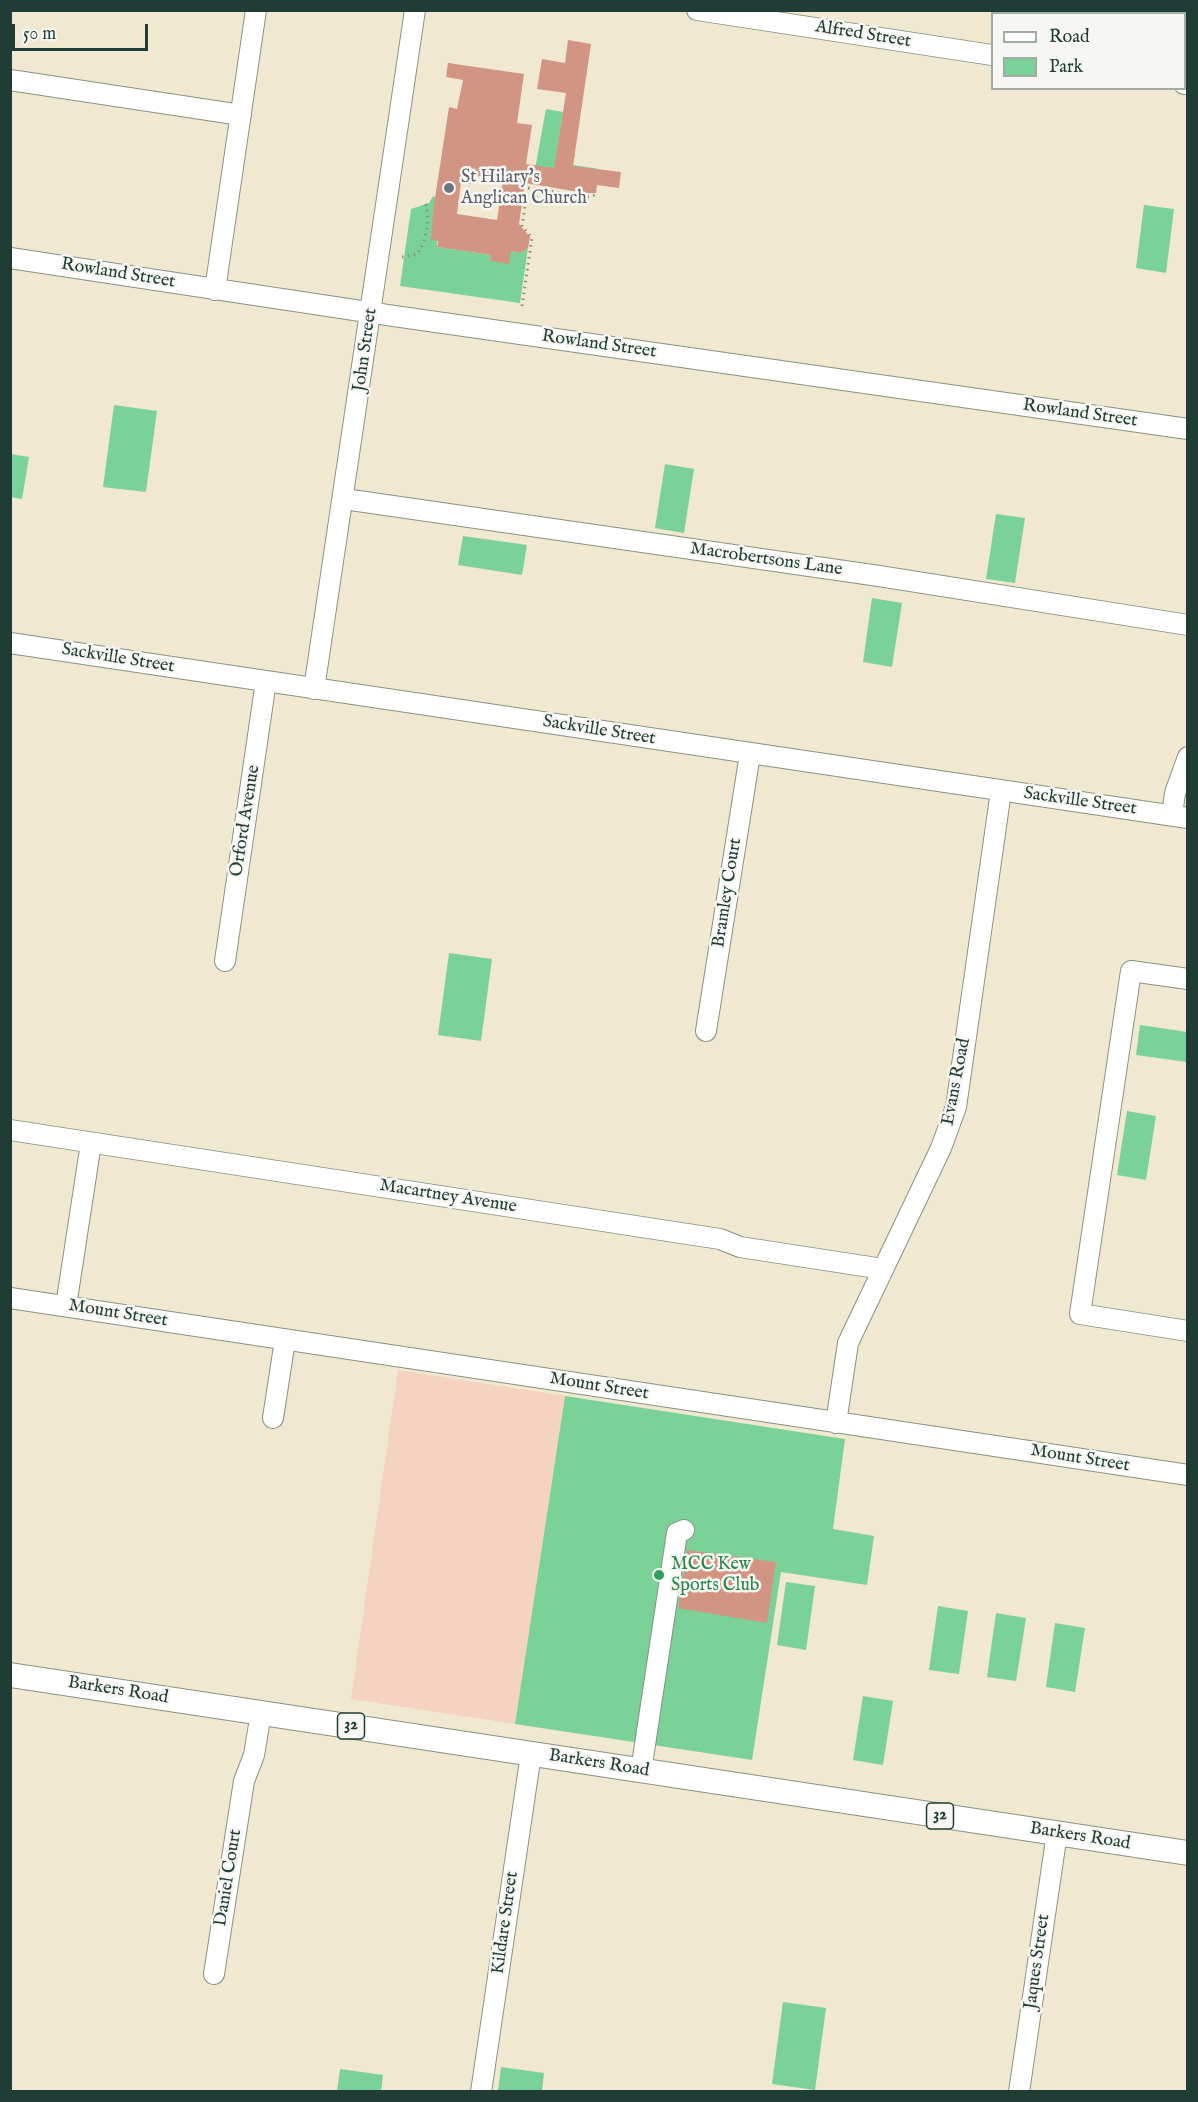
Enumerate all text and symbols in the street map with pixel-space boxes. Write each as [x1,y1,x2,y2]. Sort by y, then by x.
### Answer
scale bar [15,12,152,50]
legend [991,12,1186,90]
street label: Alfred Street [814,17,912,53]
text: 50 m [23,23,56,46]
text: Road [1049,26,1090,49]
text: Park [1049,56,1083,79]
place label: St Hilary's Anglican Church [461,167,587,210]
marker: St Hilary's Anglican Church [442,181,456,195]
street label: Rowland Street [59,254,177,294]
street label: John Street [349,307,383,393]
street label: Rowland Street [540,326,658,364]
street label: Rowland Street [1021,395,1139,433]
street label: Macrobertsons Lane [688,539,844,581]
street label: Sackville Street [60,639,176,679]
street label: Sackville Street [541,711,657,751]
street label: Orford Avenue [227,764,265,878]
street label: Sackville Street [1022,783,1138,821]
street label: Bramley Court [709,837,747,949]
street label: Evans Road [938,1036,976,1128]
street label: Macartney Avenue [378,1175,518,1219]
street label: Mount Street [67,1296,169,1332]
street label: Mount Street [548,1369,650,1405]
street label: Mount Street [1029,1441,1131,1477]
place label: MCC Kew Sports Club [671,1554,759,1596]
marker: MCC Kew Sports Club [652,1568,666,1582]
street label: Barkers Road [66,1672,170,1710]
road number: 32 [338,1713,364,1739]
street label: Barkers Road [547,1745,651,1783]
road number: 32 [926,1803,954,1829]
street label: Barkers Road [1028,1818,1132,1856]
street label: Daniel Court [211,1828,247,1928]
street label: Kildare Street [488,1870,524,1976]
street label: Jaques Street [1021,1913,1055,2011]

